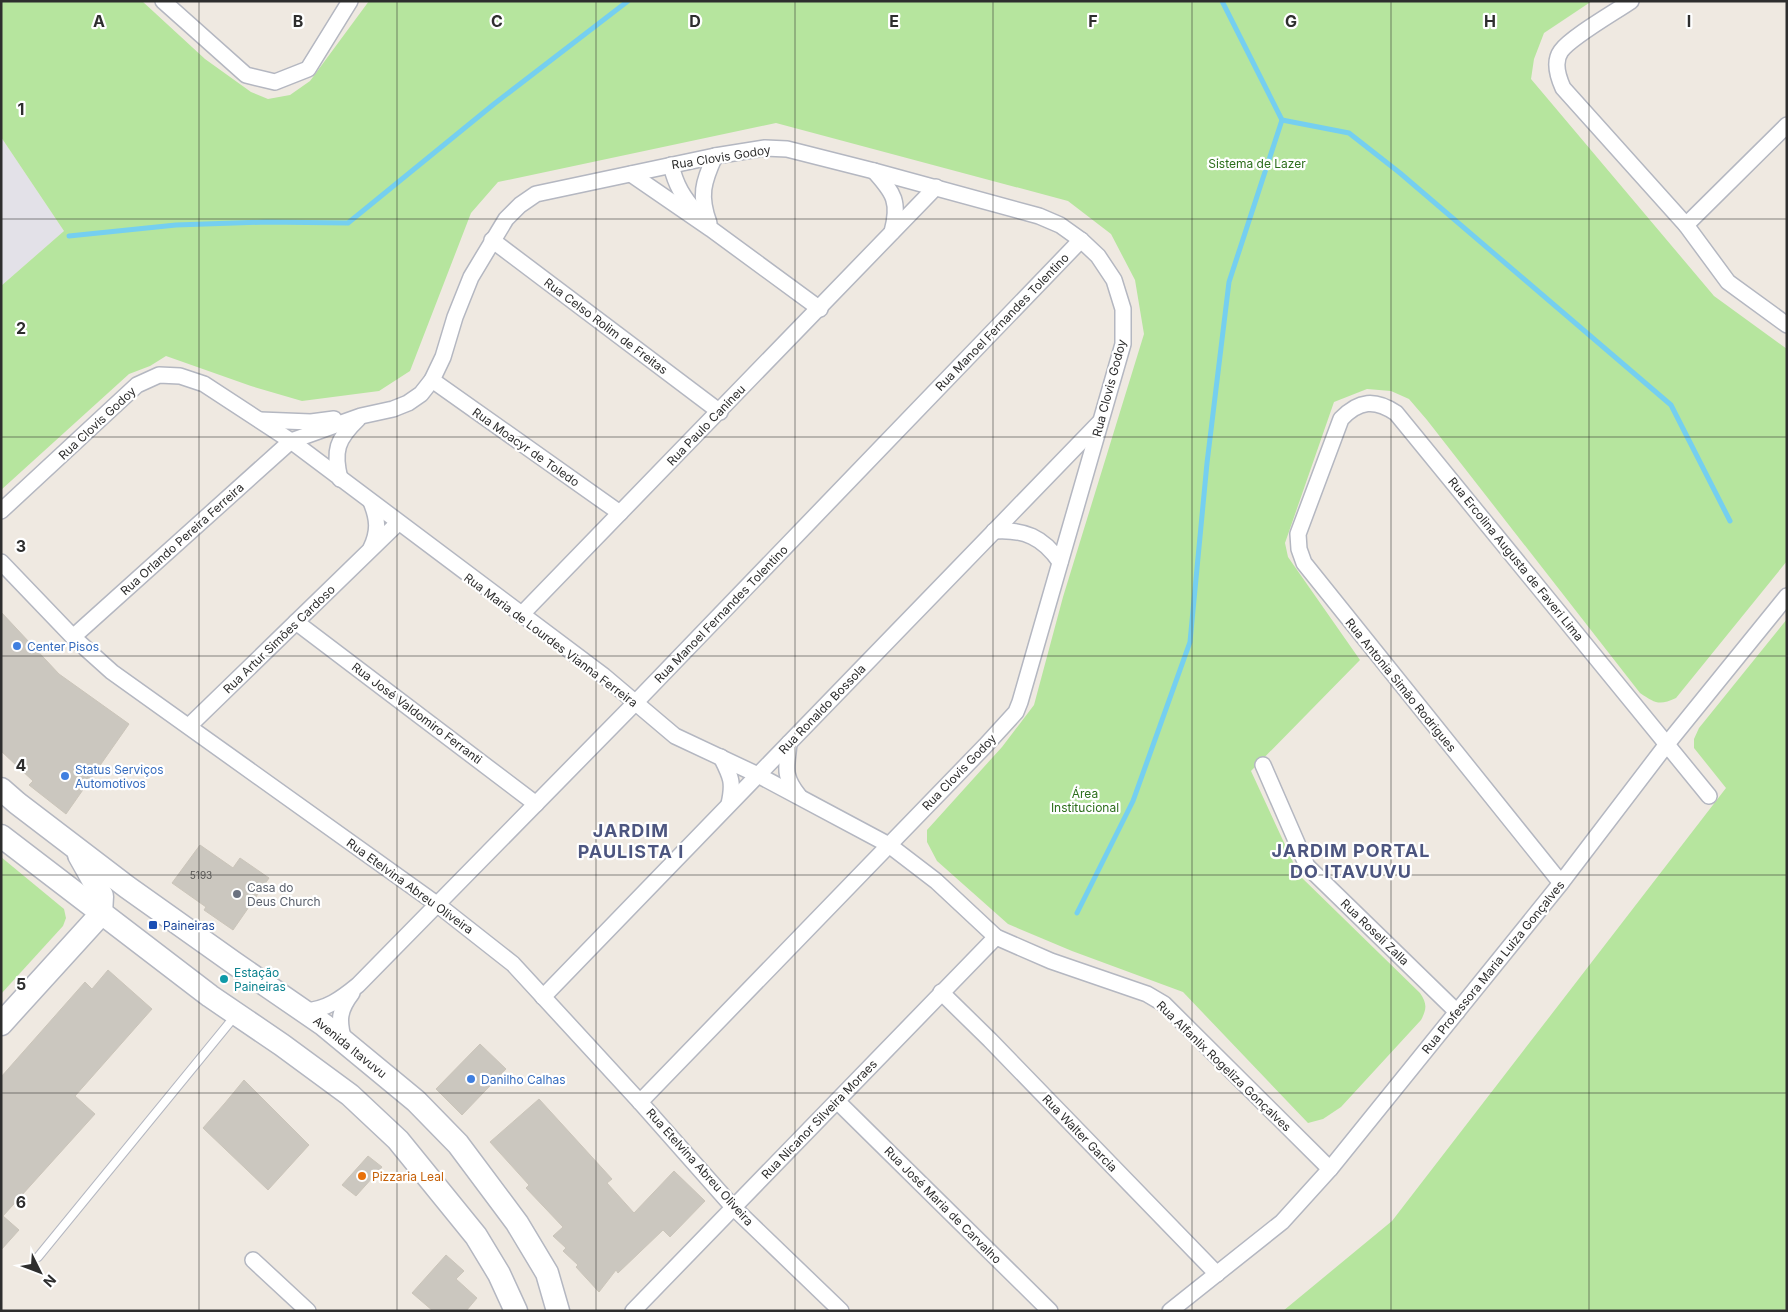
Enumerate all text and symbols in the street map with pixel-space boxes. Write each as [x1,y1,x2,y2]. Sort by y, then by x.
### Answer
text: A [93,11,105,31]
text: B [293,11,303,31]
text: C [491,11,503,31]
text: D [689,11,701,31]
text: E [889,11,899,31]
text: F [1088,11,1098,31]
text: G [1285,11,1297,31]
text: H [1484,11,1496,31]
text: I [1687,11,1691,31]
text: 1 [18,99,24,119]
street label: Rua Clovis Godoy [670,142,772,172]
park label: Sistema de Lazer [1208,156,1306,171]
street label: Rua Manoel Fernandes Tolentino [932,250,1072,394]
street label: Rua Celso Rolim de Freitas [541,275,671,377]
text: 2 [16,318,26,338]
street label: Rua Clovis Godoy [1089,337,1129,438]
street label: Rua Paulo Canineu [664,381,748,469]
street label: Rua Clovis Godoy [55,383,139,463]
street label: Rua Moacyr de Toledo [470,404,582,490]
street label: Rua Ercolina Augusta de Faveri Lima [1445,474,1587,644]
street label: Rua Orlando Pereira Ferreira [117,480,247,598]
text: 3 [16,536,26,556]
street label: Rua Manoel Fernandes Tolentino [651,542,791,686]
street label: Rua Maria de Lourdes Vianna Ferreira [461,570,641,710]
street label: Rua Artur Simões Cardoso [220,582,338,696]
street label: Rua Antonia Simão Rodrigues [1343,615,1459,755]
place label: Center Pisos [27,639,99,654]
marker: Center Pisos [11,640,23,652]
street label: Rua José Valdomiro Ferranti [349,659,485,767]
street label: Rua Ronaldo Bossola [775,661,869,757]
street label: Rua Clovis Godoy [919,731,999,813]
text: 4 [16,755,27,775]
place label: Status Serviços Automotivos [75,762,164,791]
marker: Status Serviços Automotivos [59,770,71,782]
park label: Área Institucional [1051,786,1119,815]
district label: JARDIM PAULISTA I [578,820,684,862]
street label: Rua Etelvina Abreu Oliveira [344,835,476,937]
district label: JARDIM PORTAL DO ITAVUVU [1272,840,1430,882]
house number: 5193 [190,869,212,881]
street label: Rua Professora Maria Luiza Gonçalves [1418,877,1568,1057]
place label: Casa do Deus Church [247,880,321,909]
marker: Casa do Deus Church [231,888,243,900]
street label: Rua Roseli Zalla [1338,896,1412,968]
place label: Paineiras [163,918,215,933]
marker: Paineiras [147,919,159,931]
place label: Estação Paineiras [234,965,286,994]
marker: Estação Paineiras [218,973,230,985]
text: 5 [16,974,26,994]
street label: Rua Alfanlix Rogeliza Gonçalves [1154,998,1294,1134]
street label: Avenida Itavuvu [310,1013,390,1081]
street label: Rua Nicanor Silveira Moraes [758,1056,880,1182]
place label: Danilho Calhas [481,1072,566,1087]
marker: Danilho Calhas [465,1073,477,1085]
street label: Rua Walter Garcia [1039,1091,1121,1175]
street label: Rua Etelvina Abreu Oliveira [643,1105,757,1229]
street label: Rua José Maria de Carvalho [881,1143,1005,1267]
place label: Pizzaria Leal [372,1169,444,1184]
marker: Pizzaria Leal [356,1170,368,1182]
text: 6 [16,1192,26,1212]
north arrow [15,1247,65,1297]
text: N [40,1271,60,1291]

